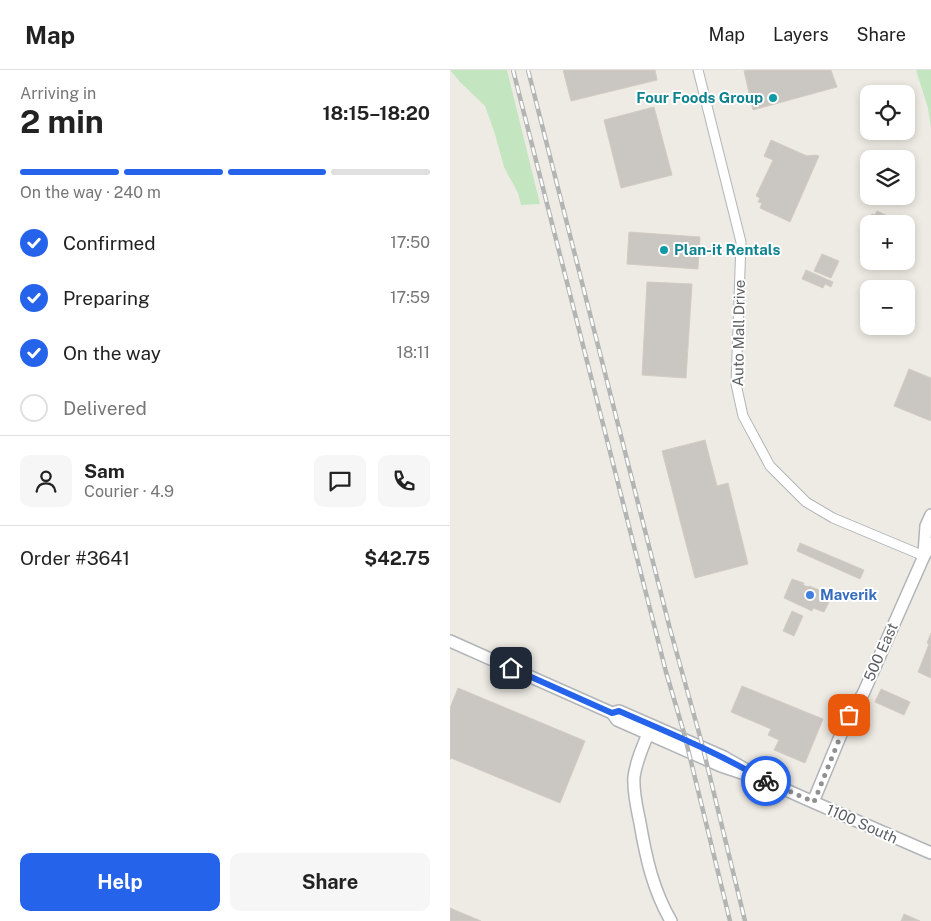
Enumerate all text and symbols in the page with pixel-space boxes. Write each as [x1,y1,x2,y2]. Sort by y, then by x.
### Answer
text: Map [25,21,75,49]
text: Map [709,24,745,45]
text: Layers [773,24,829,45]
text: Share [857,24,906,45]
text: Arriving in [20,84,96,103]
map controls [860,85,915,335]
button: locate [860,85,915,140]
place label: Four Foods Group [636,89,763,106]
marker: Four Foods Group [767,92,779,104]
text: 18:15–18:20 [322,102,430,124]
text: 2 min [20,103,104,140]
button: layers [860,150,915,205]
text: On the way · 240 m [20,183,161,202]
button: + [860,215,915,270]
icon: check [20,229,48,257]
text: Confirmed [63,232,156,254]
text: 17:50 [390,233,430,252]
place label: Plan-it Rentals [674,241,781,258]
marker: Plan-it Rentals [658,244,670,256]
street label: Auto Mall Drive [729,279,748,387]
button: − [860,280,915,335]
icon: check [20,284,48,312]
text: Preparing [63,287,150,309]
text: 17:59 [390,288,430,307]
icon: check [20,339,48,367]
text: On the way [63,342,161,364]
text: 18:11 [396,343,430,362]
text: Delivered [63,397,147,419]
button: person [20,455,72,507]
button: chat [314,455,366,507]
button: phone [378,455,430,507]
text: Sam [84,460,125,482]
text: Courier · 4.9 [84,482,174,501]
text: Order #3641 [20,547,130,569]
text: $42.75 [364,547,430,569]
place label: Maverik [820,586,877,603]
marker: Maverik [804,589,816,601]
street label: 500 East [860,620,901,684]
pin [490,647,532,689]
icon: home [497,654,525,682]
pin [828,694,870,736]
icon: bag [835,701,863,729]
courier [741,756,791,806]
icon: bike [752,767,780,795]
street label: 1100 South [824,800,900,847]
button: Help [20,853,220,911]
button: Share [230,853,430,911]

